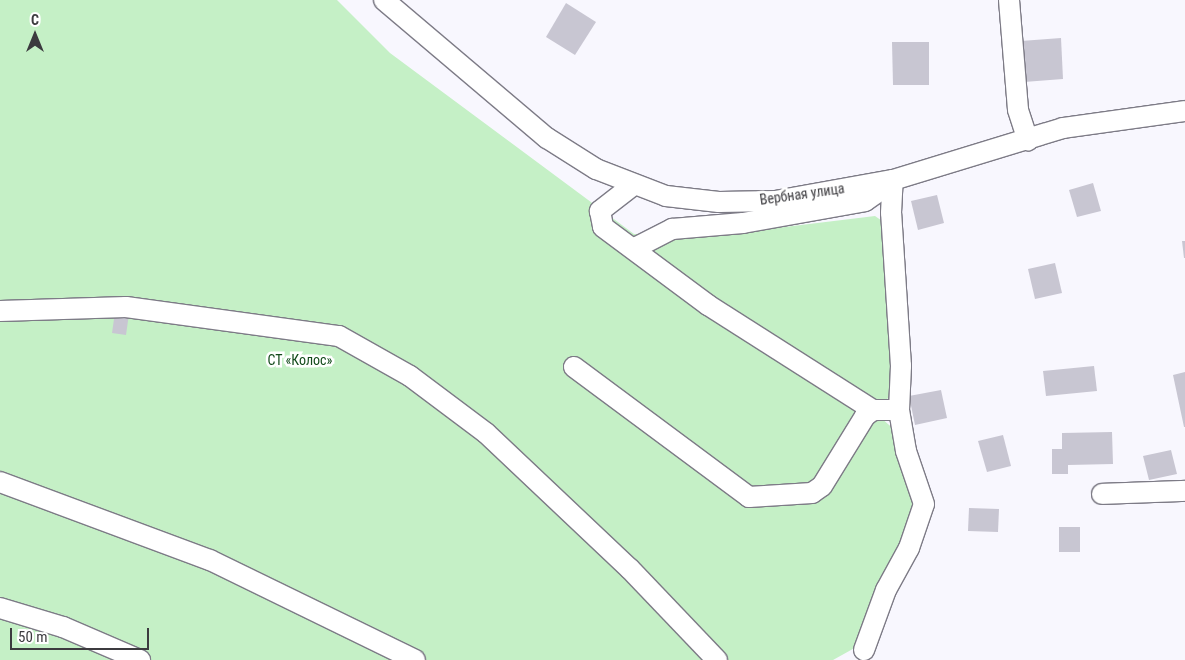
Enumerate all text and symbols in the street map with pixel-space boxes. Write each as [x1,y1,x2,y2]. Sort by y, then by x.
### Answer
north arrow [10,10,60,60]
text: С [31,12,39,28]
street label: Вербная улица [759,180,845,208]
park label: СТ «Колос» [267,352,333,368]
scale bar [12,618,151,650]
text: 50 m [18,628,48,646]

